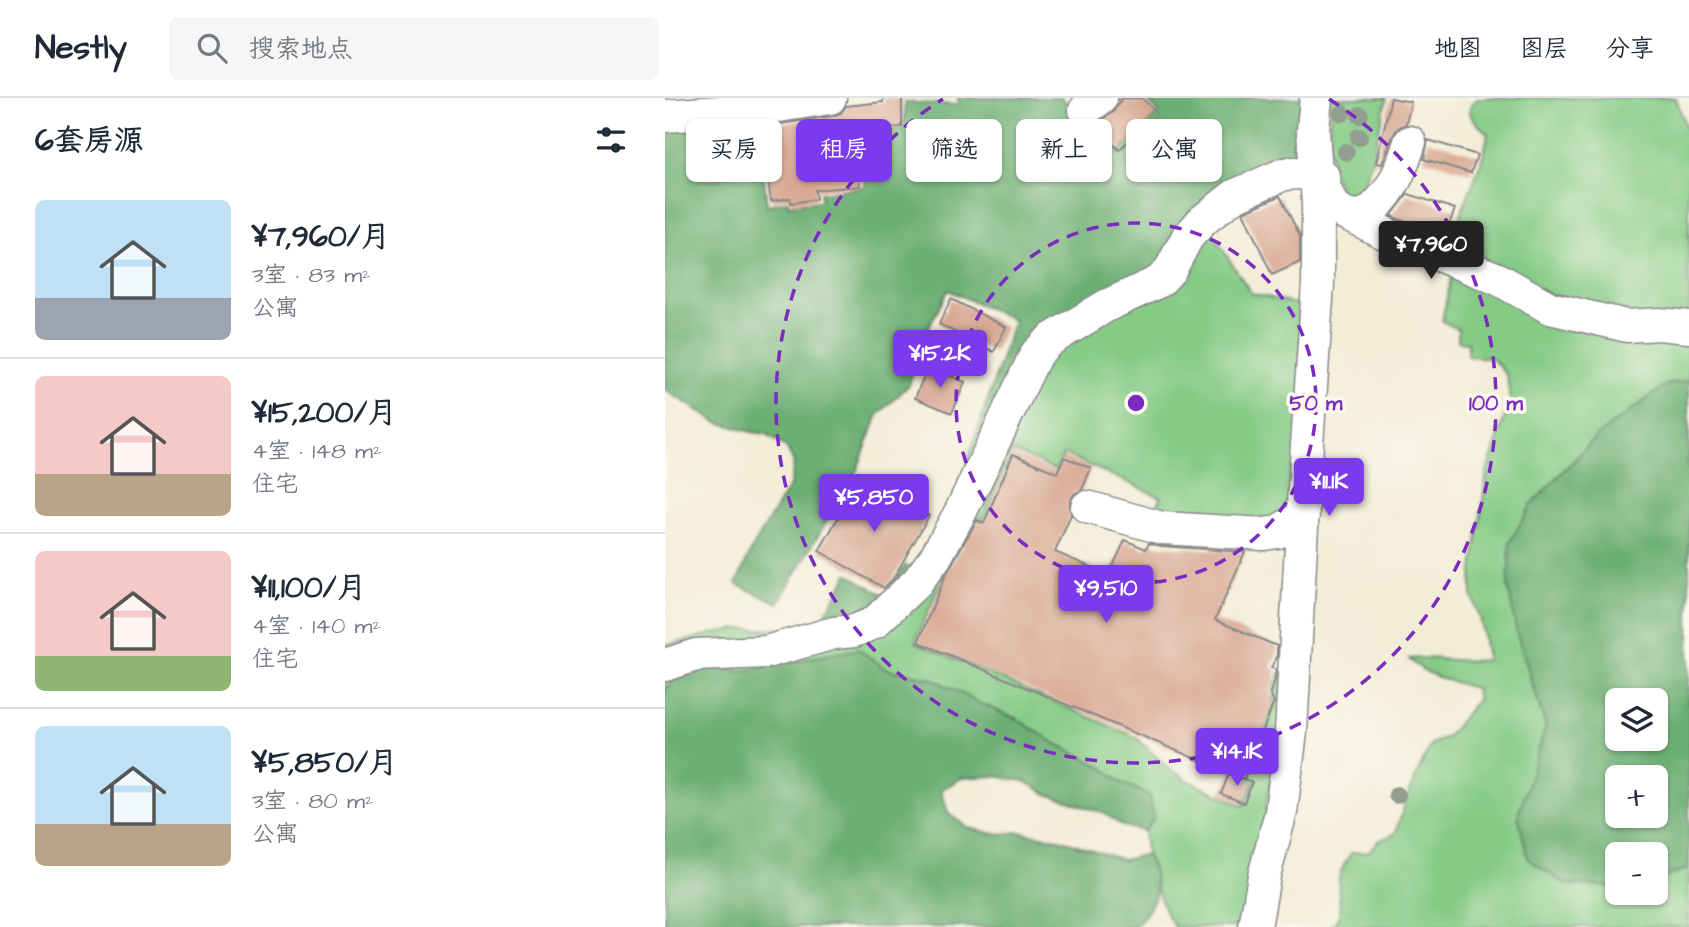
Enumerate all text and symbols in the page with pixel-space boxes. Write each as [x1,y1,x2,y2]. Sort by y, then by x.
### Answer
search box [169,17,659,80]
text: Nestly [35,25,127,71]
icon: search [193,29,231,67]
text: 搜索地点 [249,31,353,67]
text: 地图 [1434,32,1482,66]
text: 图层 [1520,32,1568,66]
text: 分享 [1606,32,1654,66]
chip: 买房 [686,119,782,182]
chip: 租房 [796,119,892,182]
chip: 筛选 [906,119,1002,182]
chip: 新上 [1016,119,1112,182]
chip: 公寓 [1126,119,1222,182]
text: 6套房源 [35,120,144,162]
icon: filters [592,121,630,159]
text: ¥7,960/月 [252,216,390,258]
pin: ¥7,960 [1374,222,1488,281]
icon: home [91,228,175,312]
text: ¥7,960 [1395,228,1467,260]
text: 3室 · 83 m² [252,259,371,291]
text: 公寓 [252,292,298,324]
pin: ¥15.2K [883,330,997,390]
text: ¥15.2K [909,337,971,369]
text: 50 m [1290,389,1343,418]
text: 100 m [1469,389,1524,418]
centre of rings [1124,391,1148,415]
text: ¥15,200/月 [252,392,397,434]
icon: home [91,404,175,488]
text: 4室 · 148 m² [252,435,382,467]
pin: ¥11.1K [1272,458,1386,518]
text: ¥11.1K [1310,465,1348,497]
text: 住宅 [252,468,298,500]
pin: ¥5,850 [817,474,931,534]
text: ¥5,850 [835,481,913,513]
pin: ¥9,510 [1049,566,1163,625]
text: ¥11,100/月 [252,567,366,609]
text: ¥9,510 [1074,572,1138,604]
icon: home [91,579,175,663]
text: 4室 · 140 m² [252,610,381,642]
text: 住宅 [252,643,298,675]
map controls [1605,688,1668,905]
button: layers [1605,688,1668,751]
pin: ¥14.1K [1180,728,1294,788]
text: ¥14.1K [1212,735,1263,767]
text: ¥5,850/月 [252,742,398,784]
icon: home [91,754,175,838]
button: + [1605,765,1668,828]
text: 3室 · 80 m² [252,785,374,817]
text: 公寓 [252,818,298,850]
button: − [1605,842,1668,905]

